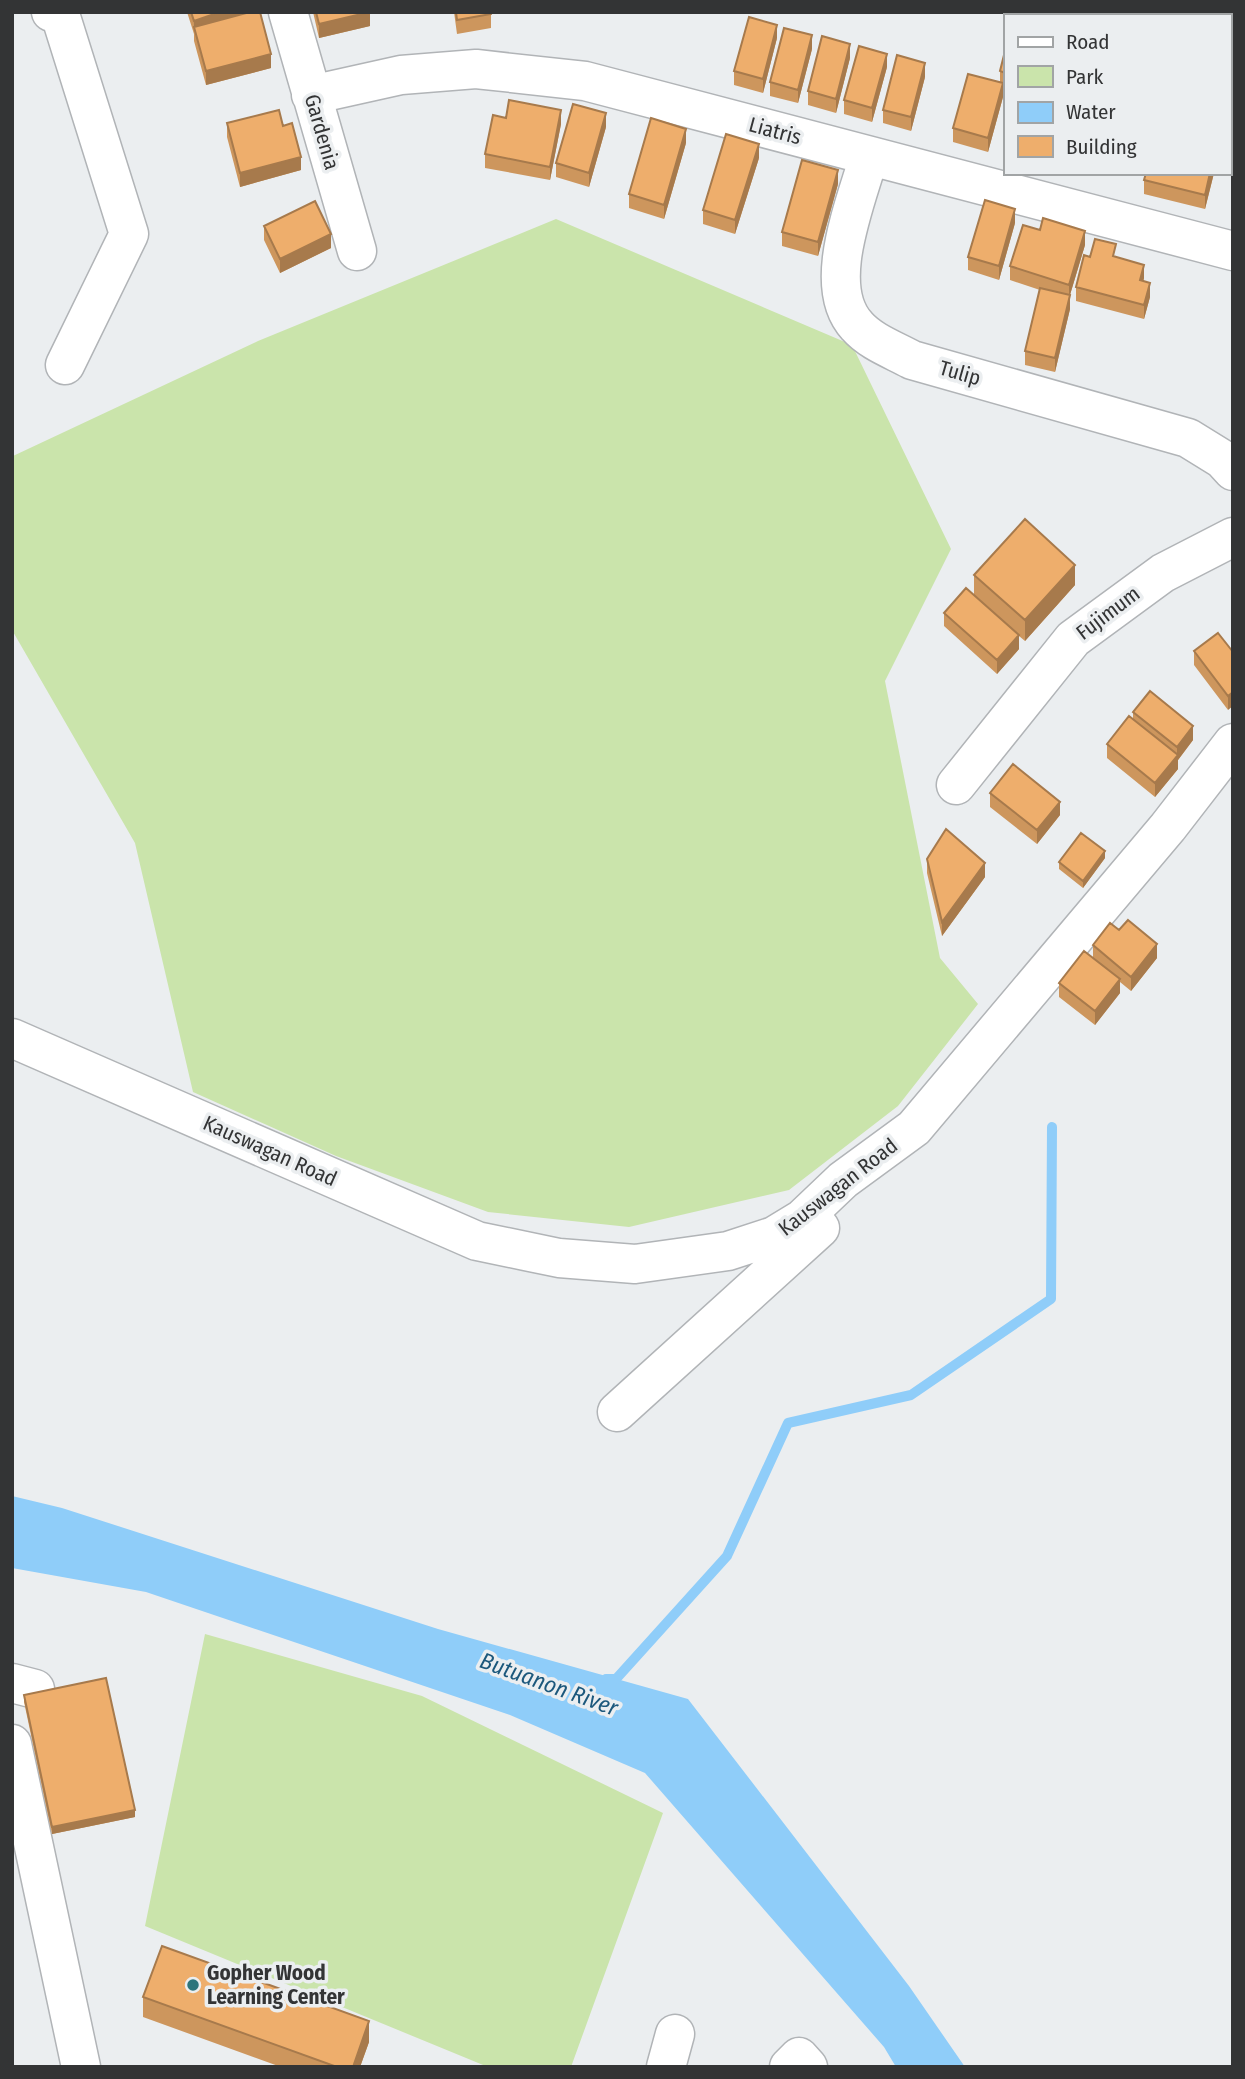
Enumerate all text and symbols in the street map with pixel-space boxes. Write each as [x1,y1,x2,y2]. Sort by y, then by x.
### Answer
legend [1004,14,1231,175]
text: Road [1066,29,1110,55]
text: Park [1066,64,1104,90]
street label: Gardenia [299,91,345,173]
text: Water [1066,99,1116,125]
street label: Liatris [746,112,804,150]
text: Building [1066,134,1137,160]
street label: Tulip [936,355,984,391]
street label: Fujimum [1071,581,1145,645]
street label: Kauswagan Road [199,1110,341,1192]
street label: Kauswagan Road [773,1132,903,1242]
water label: Butuanon River [476,1646,623,1722]
place label: Gopher Wood Learning Center [207,1960,345,2010]
marker: Gopher Wood Learning Center [185,1977,201,1993]

